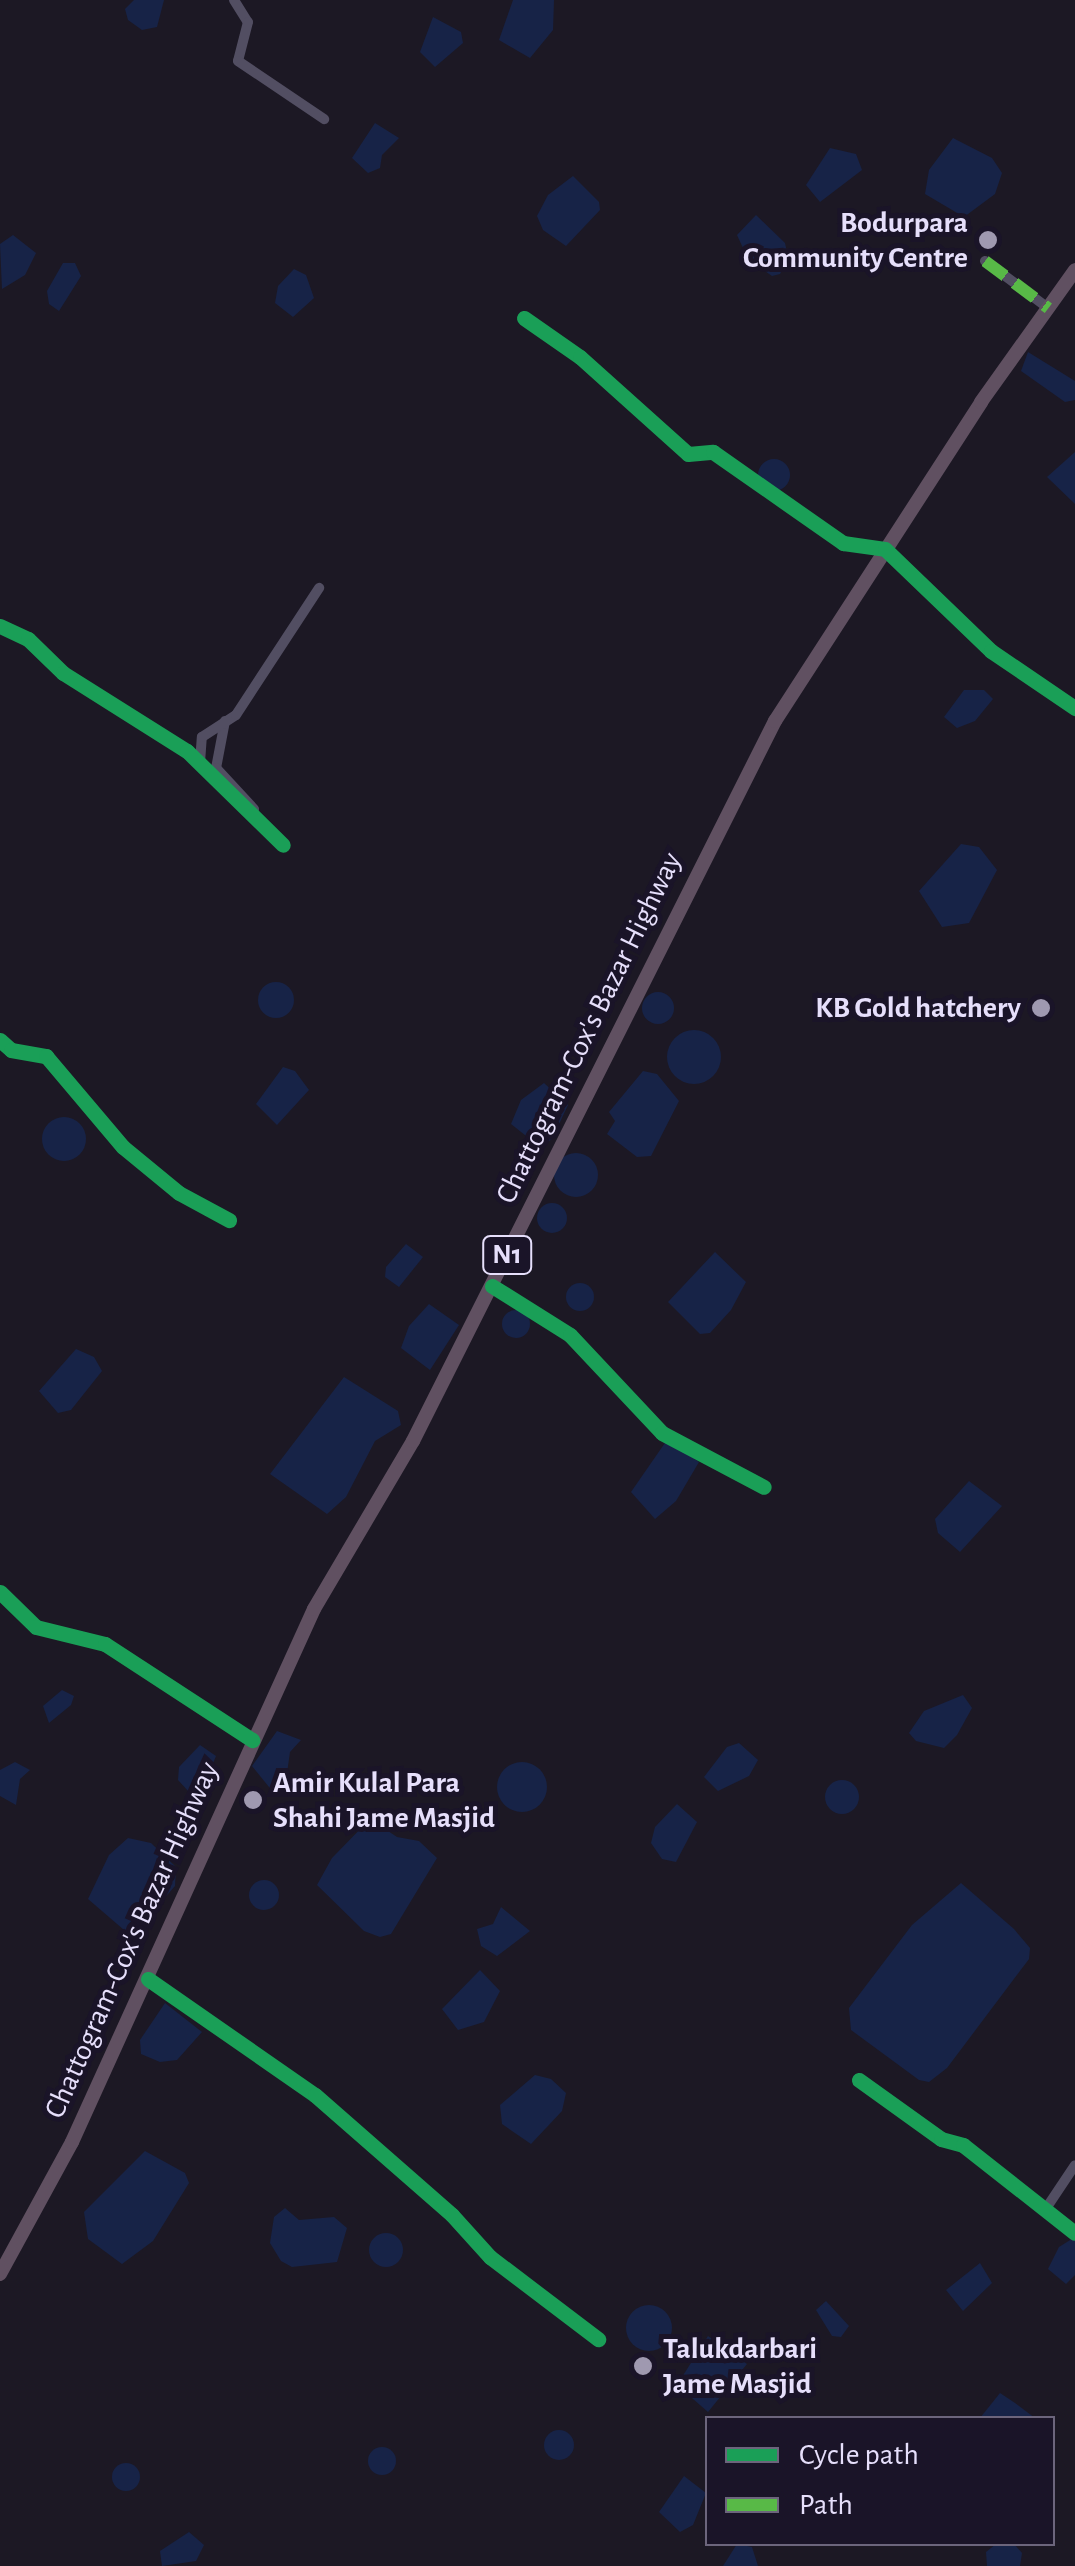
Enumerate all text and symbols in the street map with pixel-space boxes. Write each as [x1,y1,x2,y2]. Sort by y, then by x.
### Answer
place label: Bodurpara Community Centre [743,205,968,276]
marker: Bodurpara Community Centre [977,229,999,251]
street label: Chattogram-Cox's Bazar Highway [488,846,690,1210]
place label: KB Gold hatchery [815,990,1021,1026]
marker: KB Gold hatchery [1030,997,1052,1019]
road number: N1 [482,1232,532,1278]
street label: Chattogram-Cox's Bazar Highway [37,1756,227,2124]
place label: Amir Kulal Para Shahi Jame Masjid [273,1765,495,1836]
marker: Amir Kulal Para Shahi Jame Masjid [242,1789,264,1811]
place label: Talukdarbari Jame Masjid [663,2331,817,2402]
marker: Talukdarbari Jame Masjid [632,2355,654,2377]
legend [705,2416,1055,2546]
text: Cycle path [799,2440,919,2470]
text: Path [799,2490,853,2520]

